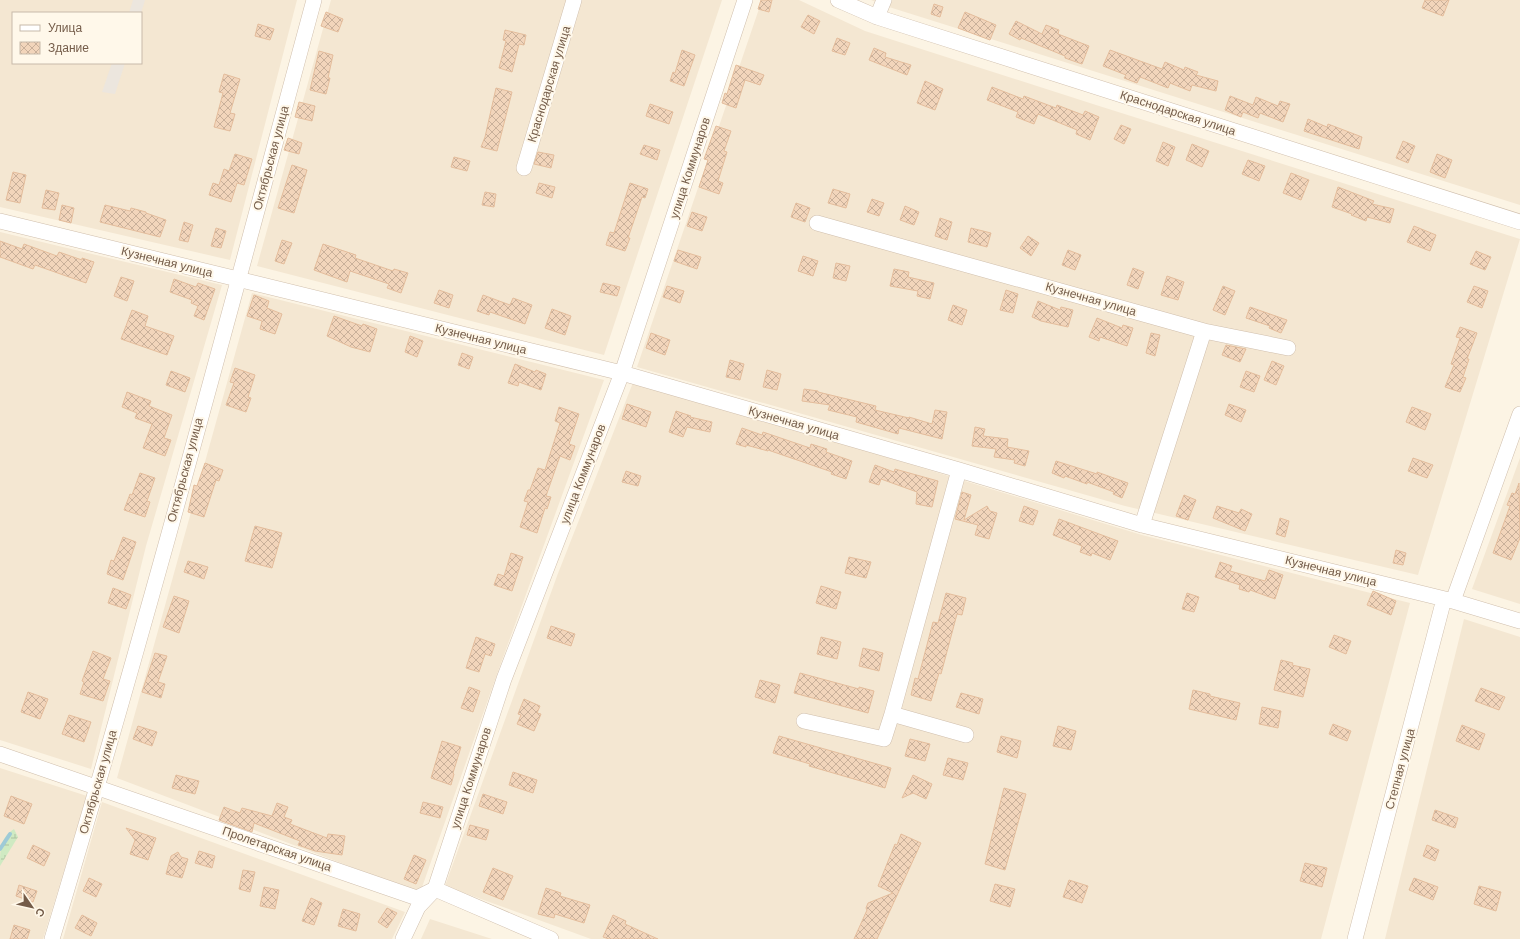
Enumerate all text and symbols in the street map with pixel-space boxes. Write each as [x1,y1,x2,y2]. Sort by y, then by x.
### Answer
legend [12,12,142,64]
text: Улица [48,21,82,35]
street label: Краснодарская улица [525,24,573,144]
text: Здание [48,41,89,55]
street label: Краснодарская улица [1118,88,1238,138]
street label: Октябрьская улица [250,104,292,212]
street label: улица Коммунаров [667,116,713,220]
street label: Кузнечная улица [120,244,214,280]
street label: Кузнечная улица [1044,279,1138,319]
street label: Кузнечная улица [434,321,528,357]
street label: Кузнечная улица [747,403,841,443]
street label: Октябрьская улица [164,416,206,524]
street label: улица Коммунаров [558,422,608,526]
street label: Кузнечная улица [1284,553,1378,589]
street label: улица Коммунаров [448,726,494,830]
street label: Степная улица [1382,727,1418,811]
street label: Октябрьская улица [76,728,120,836]
street label: Пролетарская улица [220,824,334,874]
north arrow [12,887,52,927]
text: С [33,906,47,919]

